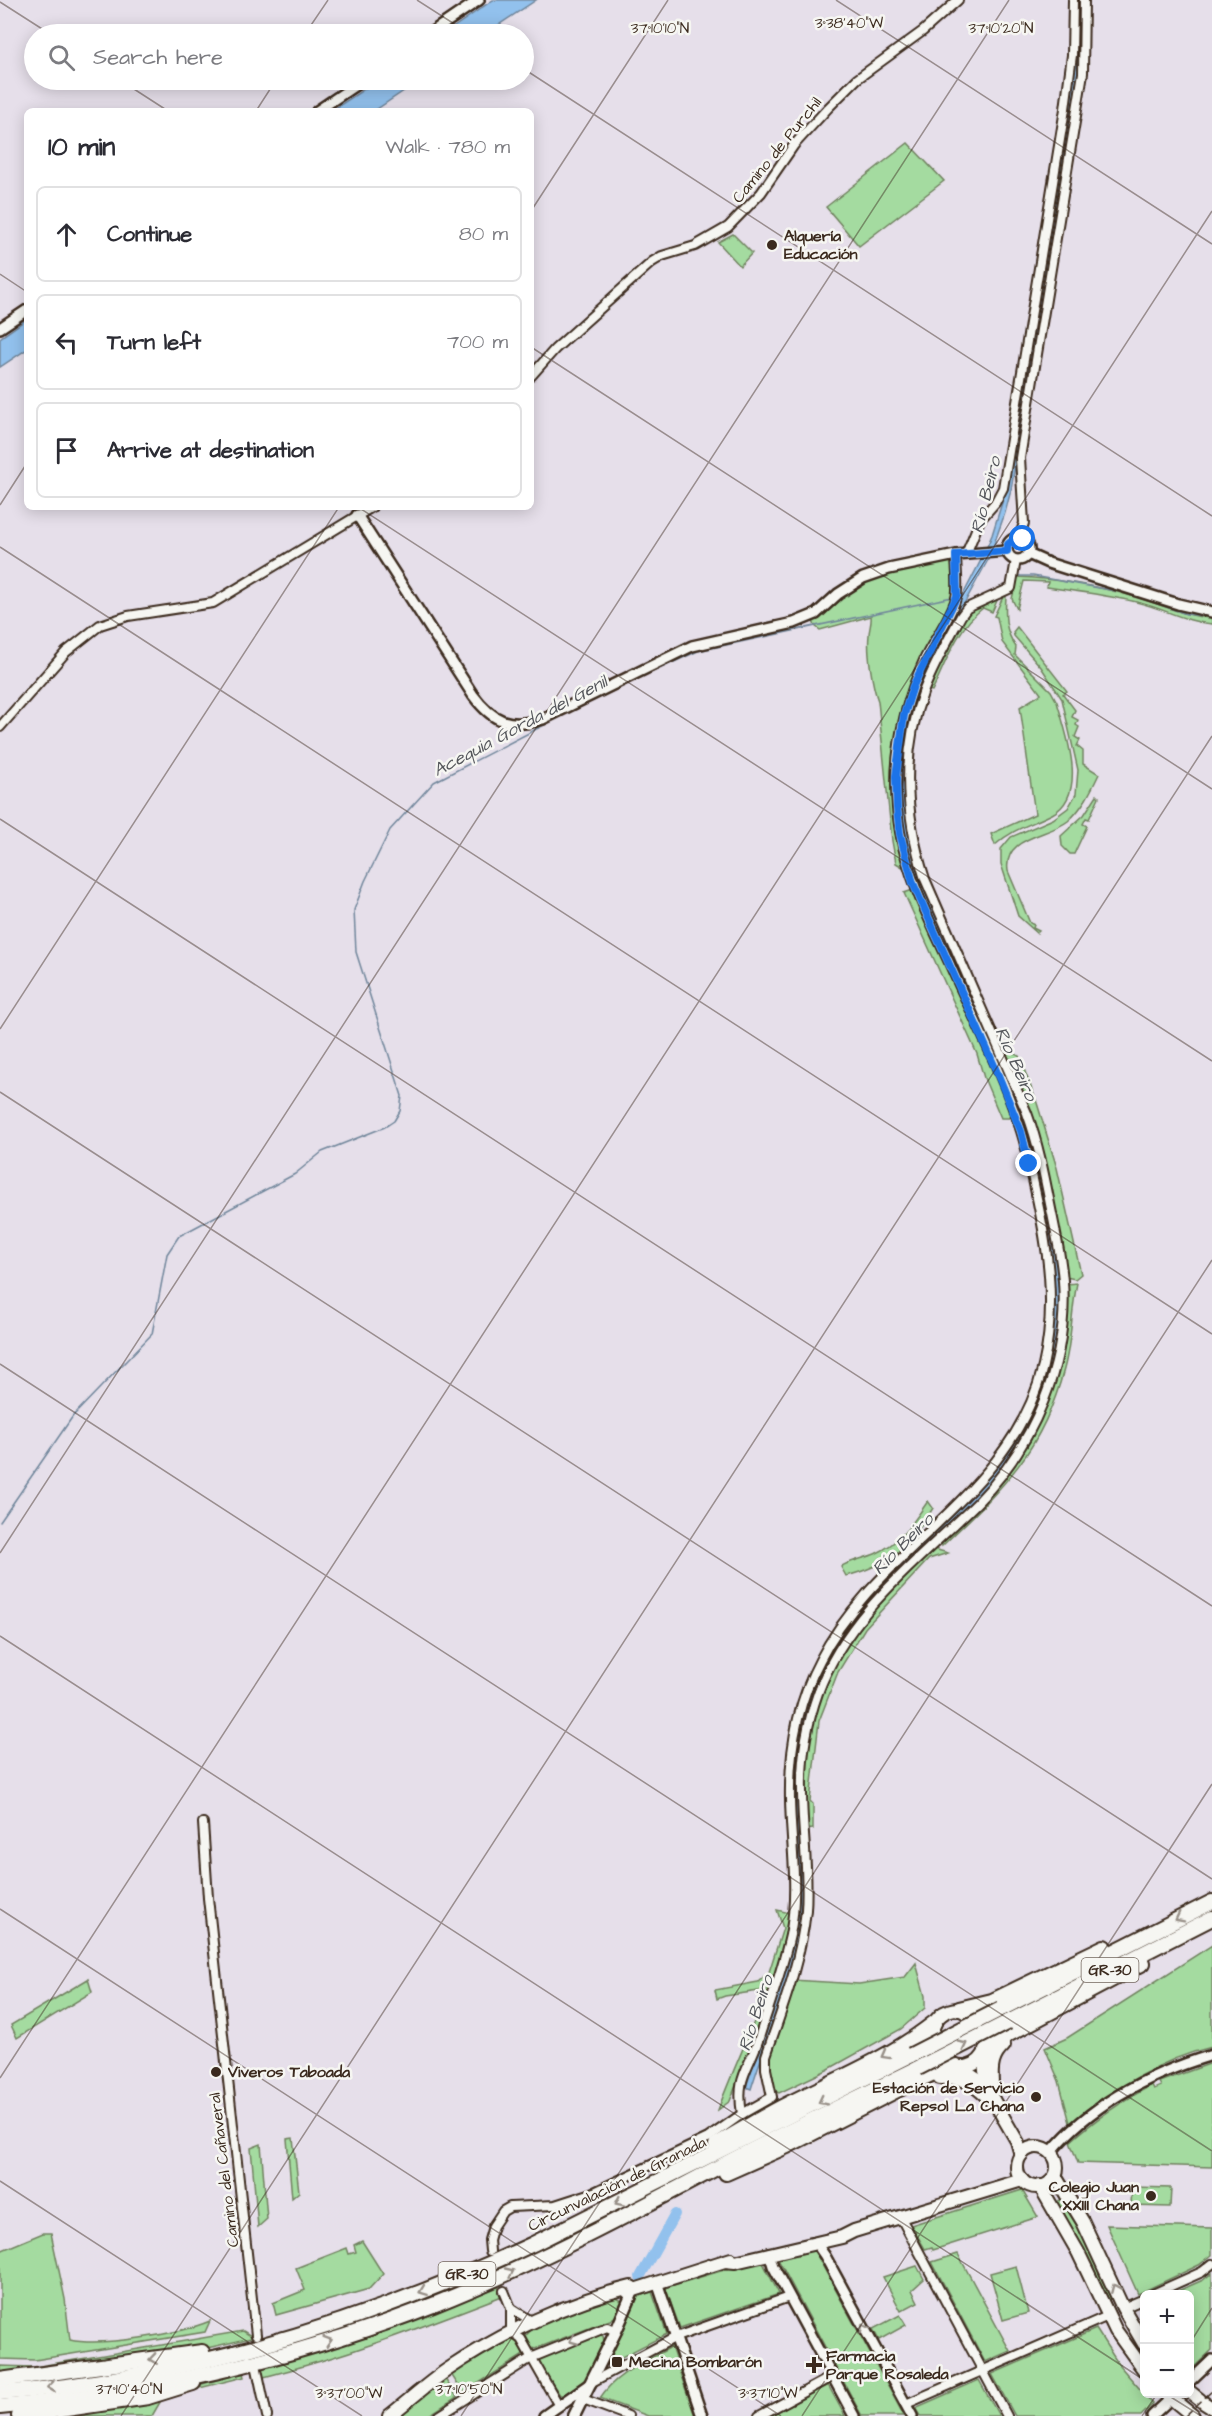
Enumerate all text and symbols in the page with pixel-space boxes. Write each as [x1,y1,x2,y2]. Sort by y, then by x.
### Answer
text: 3°38'40"W [815,13,883,34]
text: 37°10'10"N [631,18,689,39]
text: 37°10'20"N [969,18,1033,39]
search box [24,24,534,90]
icon: search [45,41,78,74]
text: Search here [93,42,223,73]
street label: Camino de Purchil [727,92,827,208]
text: 10 min [48,129,115,165]
text: Walk · 780 m [385,133,510,161]
icon: ahead [50,218,83,251]
text: Continue [107,219,192,250]
text: 80 m [459,220,508,248]
place label: Alquería Educación [784,225,858,265]
marker: Alquería Educación [765,238,779,252]
icon: left [50,326,83,359]
text: Turn left [107,327,201,358]
text: 700 m [447,328,508,356]
icon: arrive [50,434,83,467]
text: Arrive at destination [107,435,314,466]
water label: Río Beiro [964,452,1008,536]
route start [1009,525,1035,551]
water label: Acequia Gorda del Genil [428,668,613,783]
water label: Río Beiro [989,1023,1044,1107]
route end [1015,1150,1041,1176]
water label: Río Beiro [867,1506,941,1580]
one-way arrow [1174,1911,1185,1923]
road number: GR-30 [1082,1958,1138,1982]
water label: Río Beiro [732,1970,781,2054]
one-way arrow [957,2040,968,2052]
one-way arrow [881,2048,891,2059]
place label: Viveros Taboada [227,2061,351,2083]
marker: Viveros Taboada [209,2065,223,2079]
place label: Estación de Servicio Repsol La Chana [873,2077,1025,2117]
marker: Estación de Servicio Repsol La Chana [1029,2090,1043,2104]
street label: Camino del Cañaveral [204,2091,244,2249]
one-way arrow [817,2094,828,2105]
street label: Circunvalación de Granada [524,2131,710,2237]
place label: Colegio Juan XXIII Chana [1049,2176,1140,2216]
marker: Colegio Juan XXIII Chana [1144,2189,1158,2203]
one-way arrow [615,2195,626,2206]
road number: GR-30 [438,2262,496,2286]
one-way arrow [503,2267,514,2279]
one-way arrow [1110,2283,1122,2294]
one-way arrow [418,2284,429,2296]
map controls [1140,2290,1194,2398]
button: + [1140,2290,1194,2344]
one-way arrow [860,2323,871,2334]
one-way arrow [568,2333,579,2345]
one-way arrow [322,2336,333,2348]
button: − [1140,2344,1194,2398]
place label: Farmacia Parque Rosaleda [826,2345,950,2385]
place label: Mecina Bombarón [629,2351,762,2373]
one-way arrow [148,2353,157,2365]
marker: Mecina Bombarón [610,2355,624,2369]
marker: Farmacia Parque Rosaleda [807,2358,821,2372]
text: 37°10'40"N [96,2379,162,2400]
text: 37°10'50"N [435,2379,503,2400]
one-way arrow [46,2381,55,2393]
text: 3°37'00"W [316,2383,382,2404]
text: 3°37'10"W [738,2383,798,2404]

